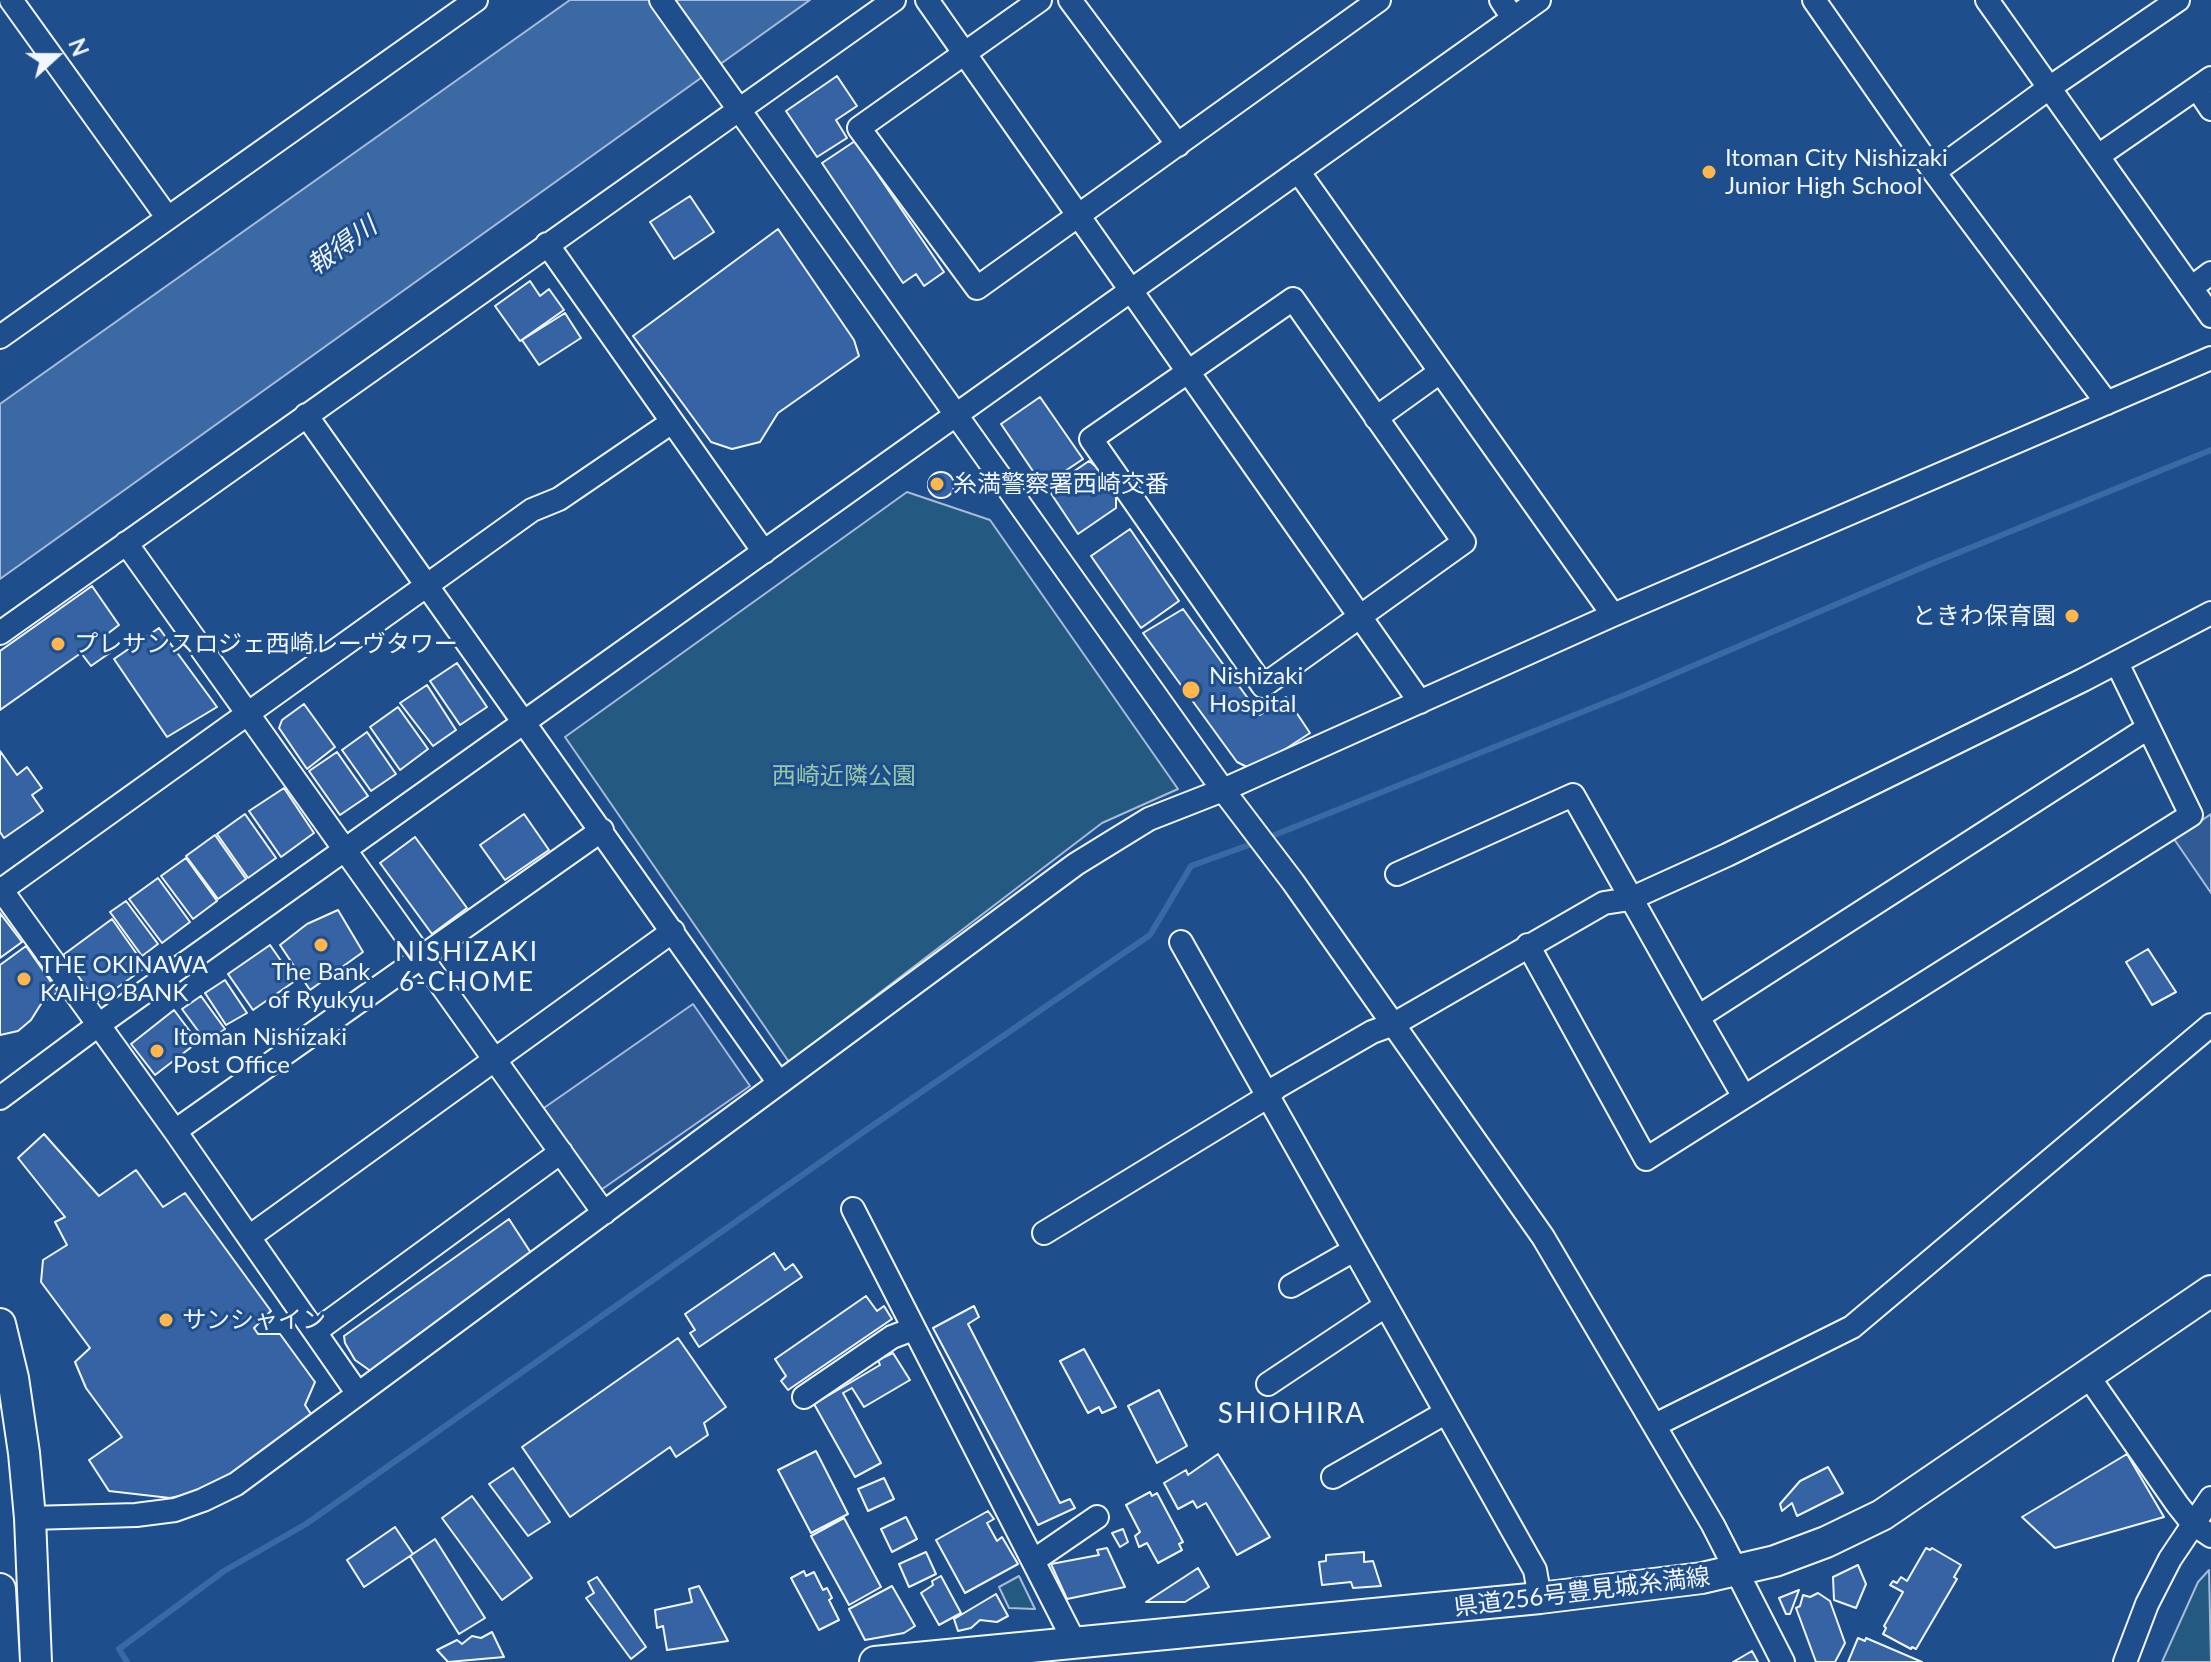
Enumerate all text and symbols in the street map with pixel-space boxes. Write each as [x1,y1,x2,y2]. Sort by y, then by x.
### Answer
north arrow [16,16,96,96]
text: N [63,34,95,60]
place label: Itoman City Nishizaki Junior High School [1725,144,1948,200]
marker: Itoman City Nishizaki Junior High School [1700,163,1718,181]
water label: 報得川 [301,210,383,282]
place label: 糸満警察署西崎交番 [953,470,1169,498]
marker: 糸満警察署西崎交番 [928,475,946,493]
place label: ときわ保育園 [1912,602,2056,630]
marker: ときわ保育園 [2063,607,2081,625]
place label: プレサンスロジェ西崎レーヴタワー [74,630,458,658]
marker: プレサンスロジェ西崎レーヴタワー [49,635,67,653]
place label: Nishizaki Hospital [1209,662,1303,718]
marker: Nishizaki Hospital [1180,679,1202,701]
park label: 西崎近隣公園 [772,762,916,790]
marker: The Bank of Ryukyu [312,936,330,954]
district label: NISHIZAKI 6-CHOME [395,937,539,998]
place label: THE OKINAWA KAIHO BANK [40,951,208,1007]
place label: The Bank of Ryukyu [268,958,374,1014]
marker: THE OKINAWA KAIHO BANK [15,970,33,988]
place label: Itoman Nishizaki Post Office [173,1023,347,1079]
marker: Itoman Nishizaki Post Office [148,1042,166,1060]
place label: サンシャイン [182,1306,326,1334]
marker: サンシャイン [157,1311,175,1329]
district label: SHIOHIRA [1218,1397,1366,1431]
street label: 県道256号豊見城糸満線 [1452,1562,1712,1622]

